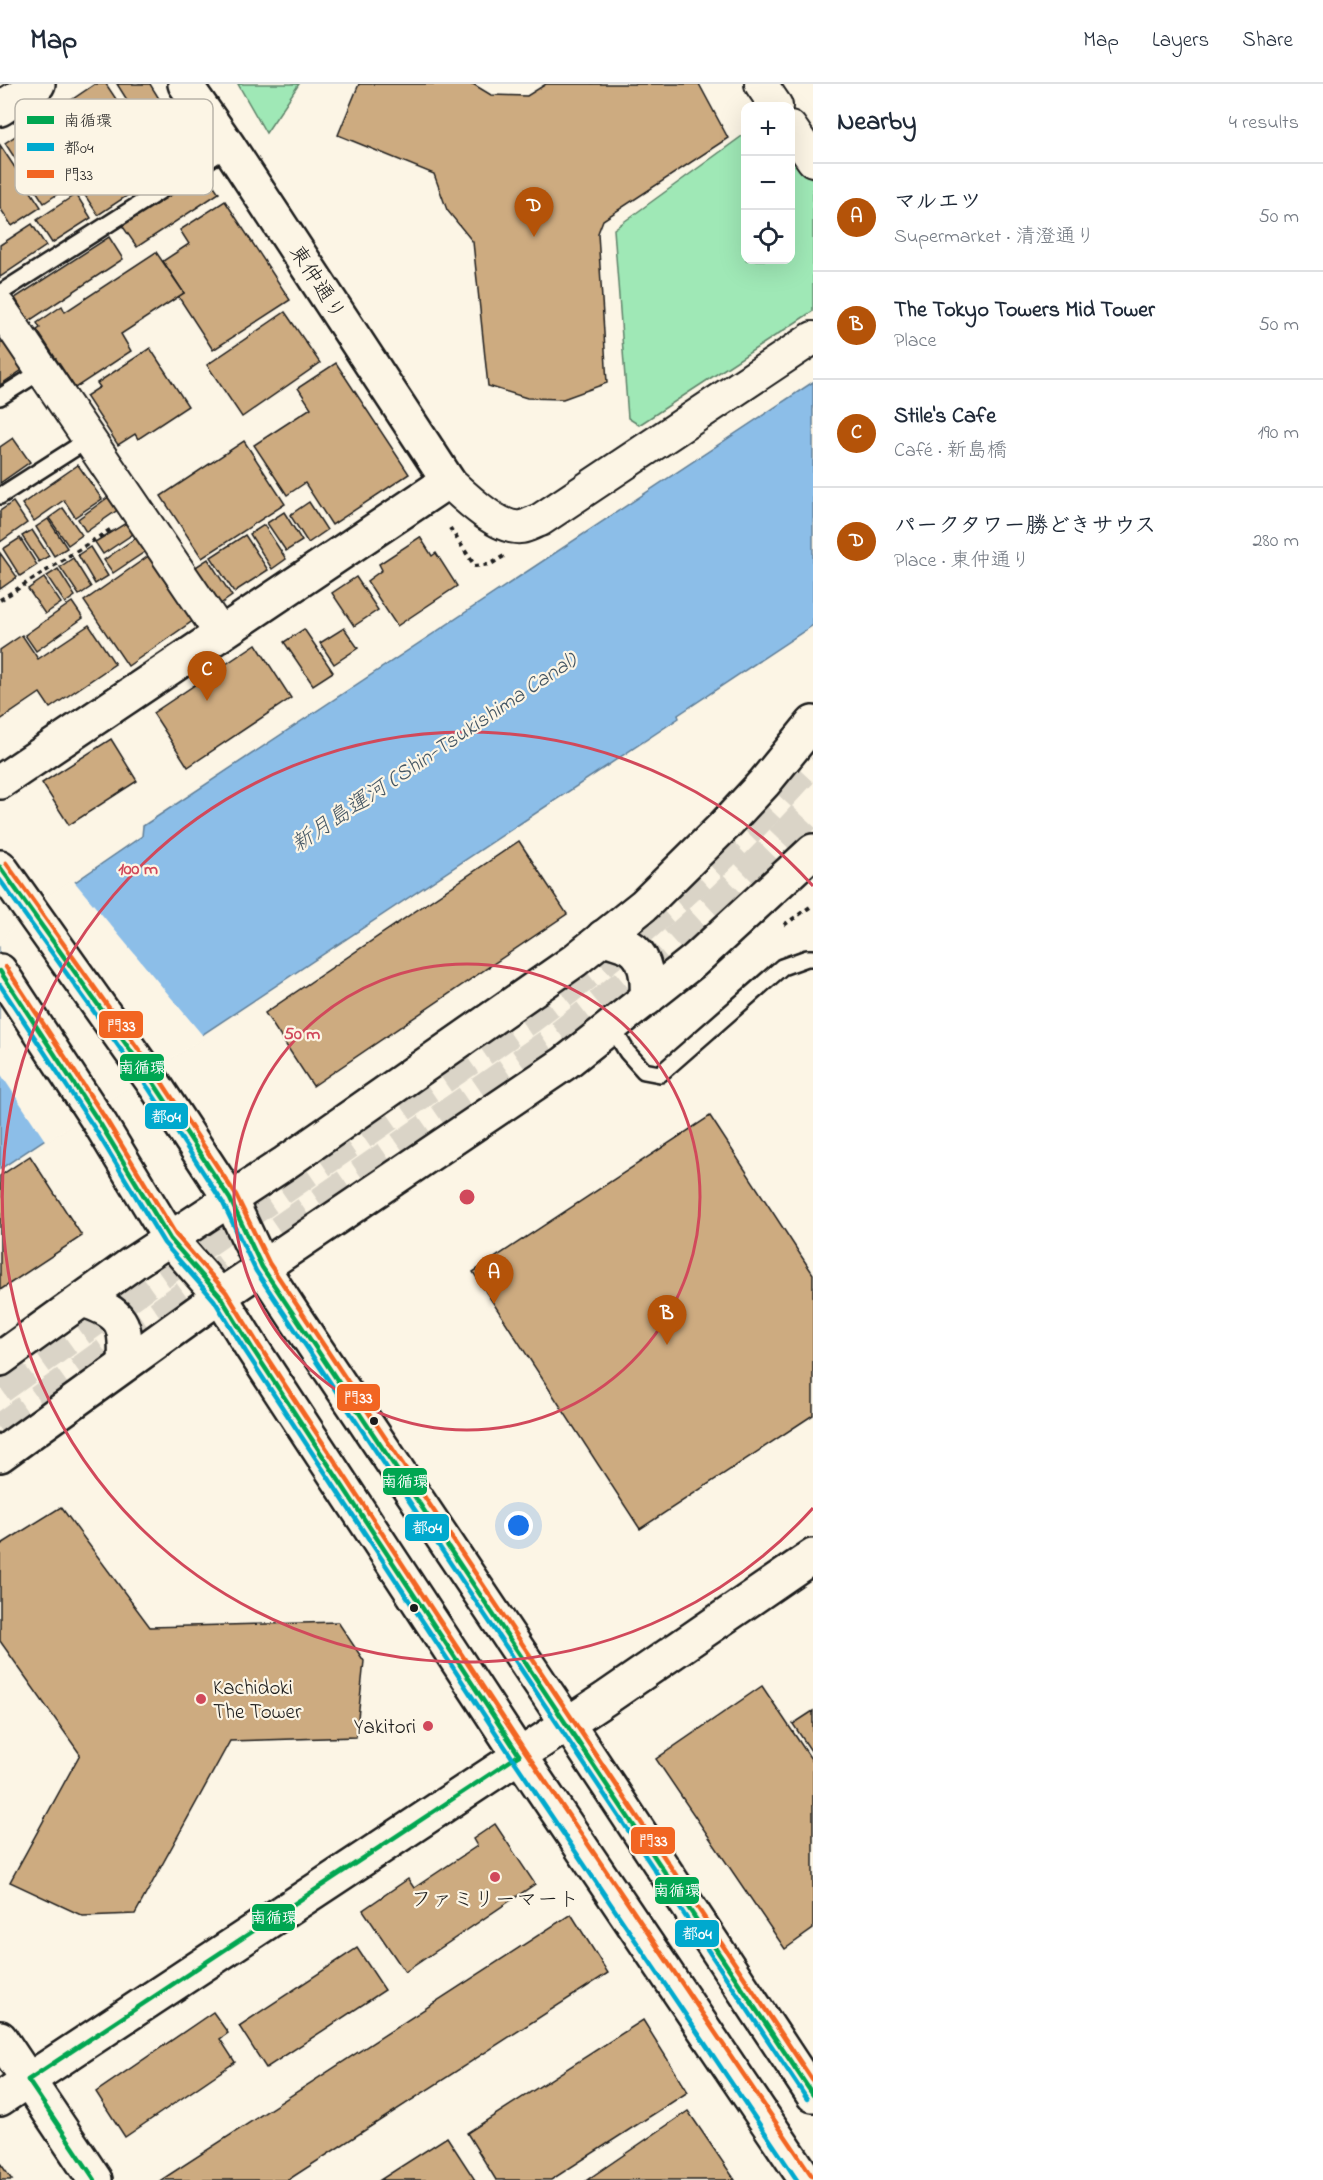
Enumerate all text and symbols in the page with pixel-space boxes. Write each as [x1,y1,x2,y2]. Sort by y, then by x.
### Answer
text: Map [30,21,77,62]
text: Map [1083,26,1119,56]
text: Layers [1152,26,1209,56]
text: Share [1242,26,1293,56]
legend [15,99,213,195]
map controls [741,102,795,264]
button: + [741,102,795,156]
text: Nearby [837,104,916,142]
text: 4 results [1229,109,1299,138]
text: 南循環 [64,110,112,134]
text: 都04 [64,137,94,161]
button: − [741,156,795,210]
text: 門33 [64,164,93,188]
text: マルエツ [894,187,982,219]
pin: D [514,188,554,237]
text: A [850,203,863,232]
text: 50 m [1258,203,1299,232]
button: locate [741,210,795,264]
text: Supermarket · 清澄通り [894,223,1095,252]
street label: 東仲通り [281,240,352,326]
text: The Tokyo Towers Mid Tower [894,295,1155,327]
text: B [850,311,863,340]
text: 50 m [1258,311,1299,340]
text: Place [894,327,936,356]
text: Stile's Cafe [894,401,996,433]
text: C [851,419,862,448]
text: 190 m [1257,419,1299,448]
text: Café · 新島橋 [894,437,1007,466]
text: パークタワー勝どきサウス [894,511,1156,543]
text: D [849,527,864,556]
text: 280 m [1252,527,1299,556]
text: Place · 東仲通り [894,547,1031,576]
water label: 新月島運河 (Shin-Tsukishima Canal) [286,644,586,861]
pin: C [188,652,226,701]
text: 100 m [118,857,158,883]
line badge: 門33 [98,1010,144,1039]
text: 門33 [106,1015,136,1039]
text: 50 m [284,1022,320,1048]
line badge: 南循環 [119,1053,165,1082]
text: 南循環 [118,1057,166,1081]
line badge: 都04 [144,1102,189,1130]
text: 都04 [151,1106,181,1130]
centre of rings [457,1187,477,1207]
pin: A [474,1254,514,1304]
pin: B [648,1296,686,1345]
line badge: 門33 [336,1383,381,1412]
text: 門33 [343,1387,373,1411]
unlabelled marker [368,1415,380,1427]
line badge: 南循環 [382,1467,428,1496]
text: 南循環 [381,1471,429,1495]
your location [504,1511,533,1540]
line badge: 都04 [404,1513,450,1542]
text: 都04 [412,1517,442,1541]
unlabelled marker [408,1602,420,1614]
place label: Kachidoki The Tower [213,1674,302,1728]
marker: Kachidoki The Tower [194,1692,208,1706]
place label: Yakitori [354,1713,416,1743]
marker: Yakitori [421,1719,435,1733]
line badge: 門33 [630,1826,676,1855]
text: 門33 [638,1830,668,1854]
marker: ファミリーマート [488,1870,502,1884]
line badge: 南循環 [654,1876,700,1905]
text: 南循環 [653,1880,701,1904]
place label: ファミリーマート [411,1886,579,1916]
line badge: 南循環 [251,1903,296,1932]
text: 南循環 [250,1907,298,1931]
line badge: 都04 [674,1919,720,1948]
text: 都04 [682,1923,712,1947]

